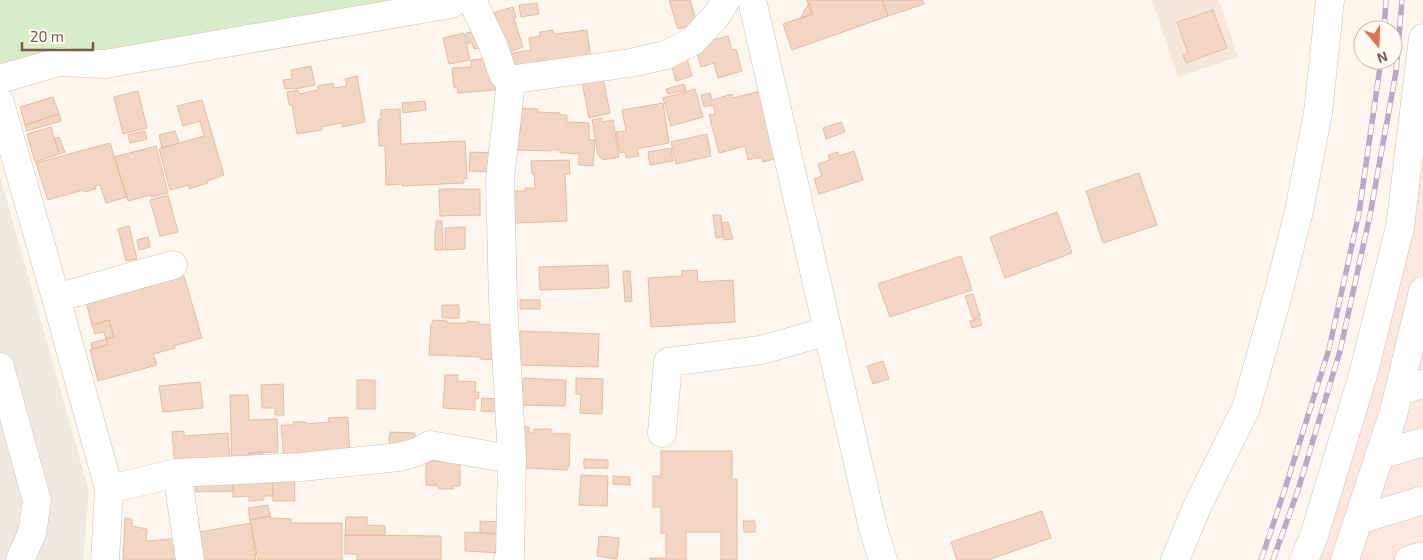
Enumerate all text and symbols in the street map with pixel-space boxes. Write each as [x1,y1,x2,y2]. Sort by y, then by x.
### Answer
scale bar [22,20,94,52]
north arrow [1353,20,1403,70]
text: 20 m [30,27,64,45]
text: N [1375,48,1390,67]

